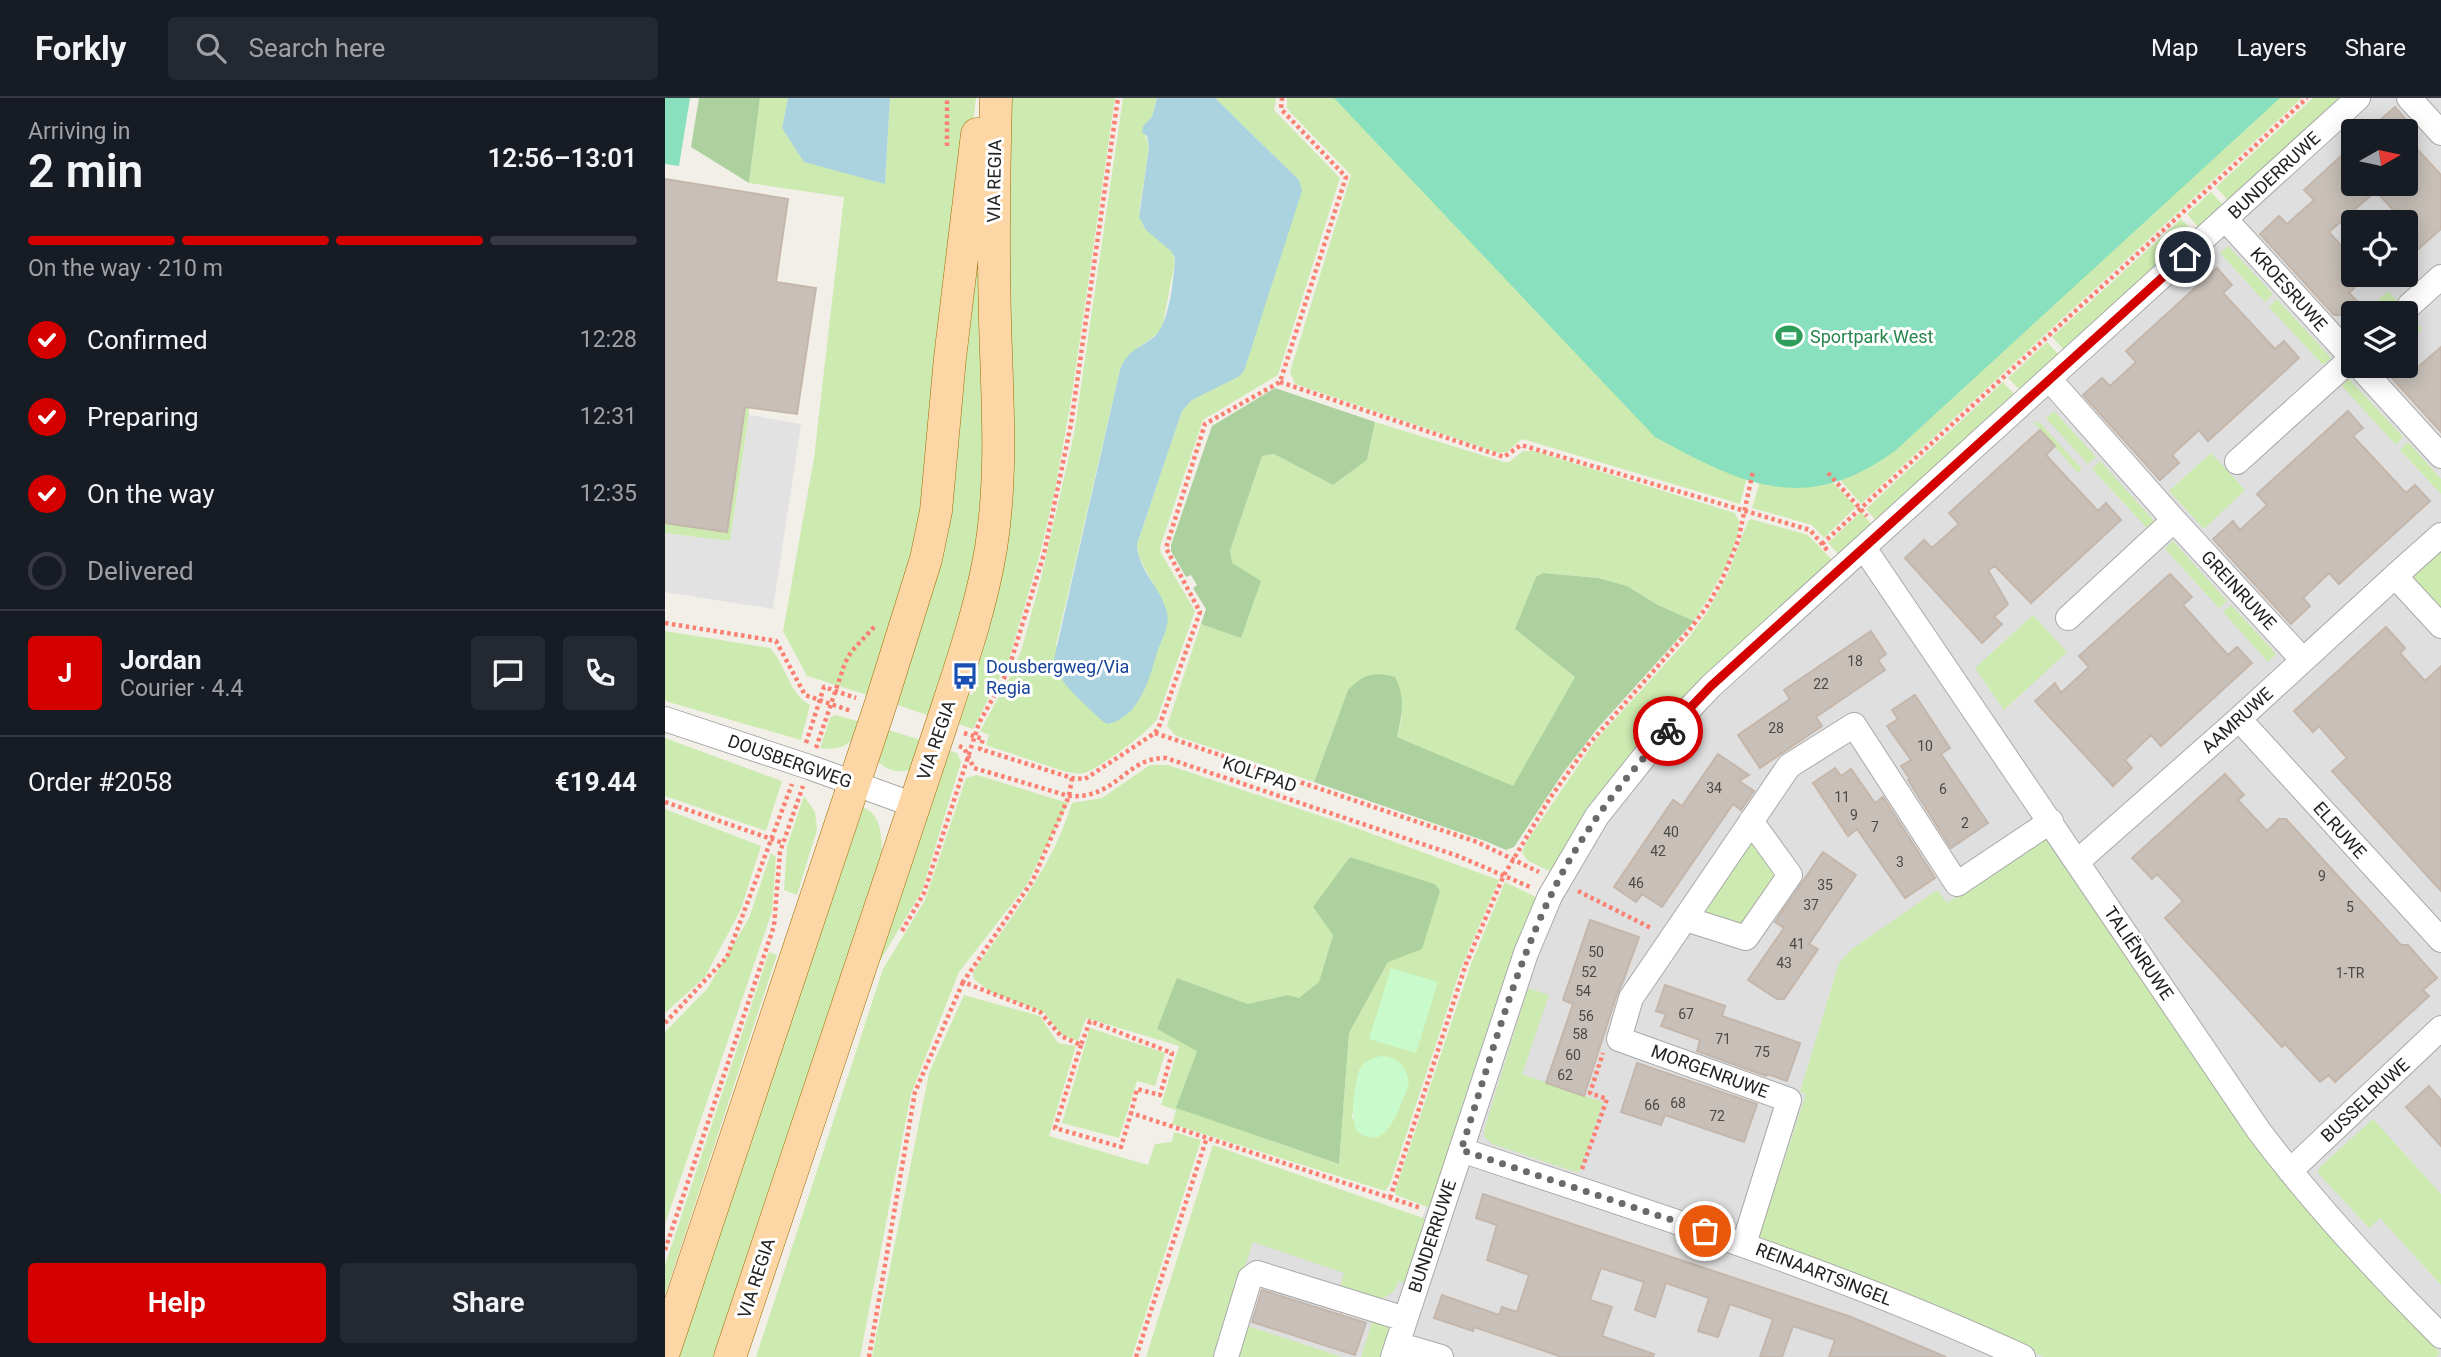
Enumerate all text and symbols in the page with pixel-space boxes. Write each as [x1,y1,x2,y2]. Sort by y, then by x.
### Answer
search box [168,17,658,80]
text: Forkly [35,29,126,68]
icon: search [192,29,230,67]
text: Search here [248,33,385,63]
text: Map [2151,34,2199,62]
text: Layers [2237,34,2307,62]
text: Share [2345,34,2406,62]
text: Arriving in [28,118,131,145]
north arrow [2341,119,2419,196]
map controls [2341,119,2418,378]
street label: BUNDERRUWE [2224,127,2324,223]
street label: VIA REGIA [983,139,1005,223]
text: 12:56–13:01 [487,143,637,173]
text: 2 min [28,144,143,198]
button: locate [2341,210,2418,287]
pin [2155,227,2215,287]
icon: home [2166,238,2204,276]
street label: KROESRUWE [2246,243,2332,335]
text: On the way · 210 m [28,255,223,282]
button: layers [2341,301,2418,378]
icon: check [28,321,66,359]
sports icon: Sportpark West [1774,321,1804,351]
text: Confirmed [87,325,208,355]
text: 12:28 [580,326,637,353]
place label: Sportpark West [1810,326,1934,347]
icon: check [28,398,66,436]
text: Preparing [87,402,199,432]
text: 12:31 [580,403,637,430]
icon: check [28,475,66,513]
text: On the way [87,479,215,509]
text: 12:35 [580,480,637,507]
street label: GREINRUWE [2197,546,2281,634]
text: Delivered [87,556,194,586]
button: chat [471,636,545,710]
button: phone [563,636,637,710]
text: Jordan [120,645,202,675]
house number: 18 [1847,653,1863,669]
place label: Dousbergweg/Via Regia [986,656,1129,698]
text: J [58,658,72,688]
bus stop icon: Dousbergweg/Via Regia [950,661,980,691]
text: Courier · 4.4 [120,675,243,702]
house number: 22 [1813,676,1829,692]
street label: AAMRUWE [2197,683,2277,757]
courier [1633,696,1703,766]
street label: VIA REGIA [913,697,960,783]
icon: bike [1649,712,1687,750]
house number: 28 [1768,720,1784,736]
street label: DOUSBERGWEG [725,730,855,792]
house number: 10 [1917,738,1933,754]
street label: KOLFPAD [1220,752,1300,796]
text: Order #2058 [28,767,173,797]
text: €19.44 [555,767,637,797]
house number: 34 [1706,780,1722,796]
house number: 6 [1939,781,1947,797]
house number: 11 [1834,789,1850,805]
street label: ELRUWE [2309,797,2371,863]
house number: 9 [1850,807,1858,823]
house number: 2 [1961,815,1969,831]
house number: 7 [1871,819,1879,835]
house number: 40 [1663,824,1679,840]
house number: 42 [1650,843,1666,859]
house number: 3 [1896,854,1904,870]
house number: 9 [2318,868,2326,884]
house number: 46 [1628,875,1644,891]
house number: 35 [1817,877,1833,893]
house number: 37 [1803,897,1819,913]
house number: 5 [2346,899,2354,915]
street label: TALIËNRUWE [2100,902,2178,1004]
house number: 41 [1789,936,1805,952]
house number: 50 [1588,944,1604,960]
house number: 43 [1776,955,1792,971]
house number: 52 [1581,964,1597,980]
house number: 1-TR [2336,965,2365,981]
house number: 54 [1575,983,1591,999]
house number: 67 [1678,1006,1694,1022]
house number: 56 [1578,1008,1594,1024]
house number: 58 [1572,1026,1588,1042]
house number: 71 [1715,1031,1731,1047]
street label: MORGENRUWE [1648,1040,1772,1102]
house number: 75 [1754,1044,1770,1060]
house number: 60 [1565,1047,1581,1063]
street label: BUSSELRUWE [2316,1054,2414,1146]
house number: 62 [1557,1067,1573,1083]
house number: 68 [1670,1095,1686,1111]
house number: 66 [1644,1097,1660,1113]
house number: 72 [1709,1108,1725,1124]
street label: BUNDERRUWE [1404,1177,1460,1295]
pin [1675,1201,1735,1261]
icon: bag [1686,1212,1724,1250]
street label: VIA REGIA [733,1235,779,1321]
street label: REINAARTSINGEL [1753,1238,1895,1310]
button: Help [28,1263,326,1343]
button: Share [340,1263,637,1343]

